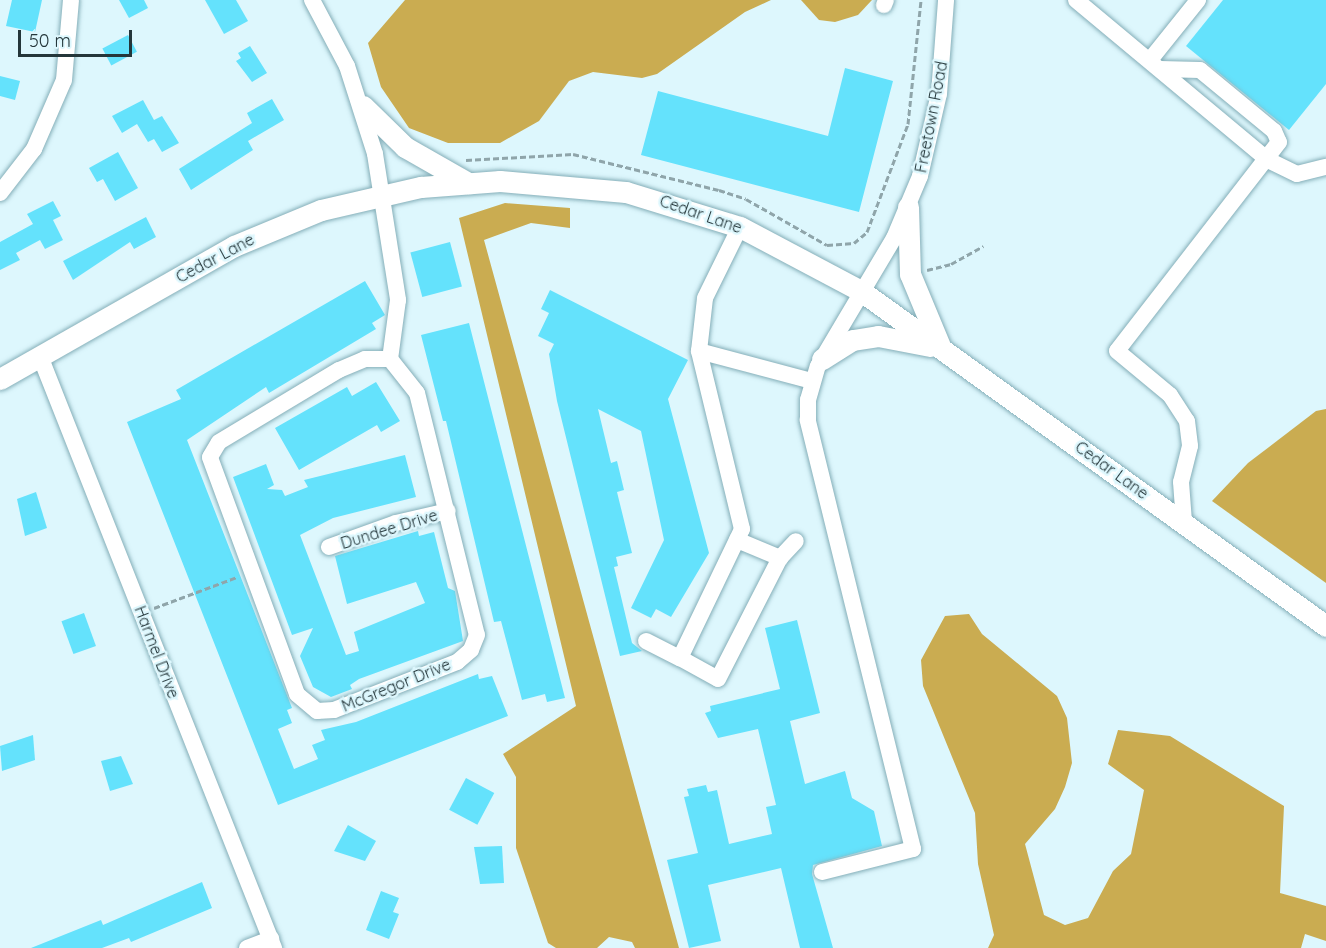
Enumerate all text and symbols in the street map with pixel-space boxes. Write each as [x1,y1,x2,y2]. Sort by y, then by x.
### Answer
scale bar [21,18,135,56]
text: 50 m [29,29,71,52]
street label: Freetown Road [911,60,951,174]
street label: Cedar Lane [657,191,745,237]
street label: Cedar Lane [173,229,257,287]
street label: Cedar Lane [1072,437,1152,503]
street label: Dundee Drive [338,505,440,553]
street label: Harmel Drive [131,603,183,701]
street label: McGregor Drive [339,654,453,716]

